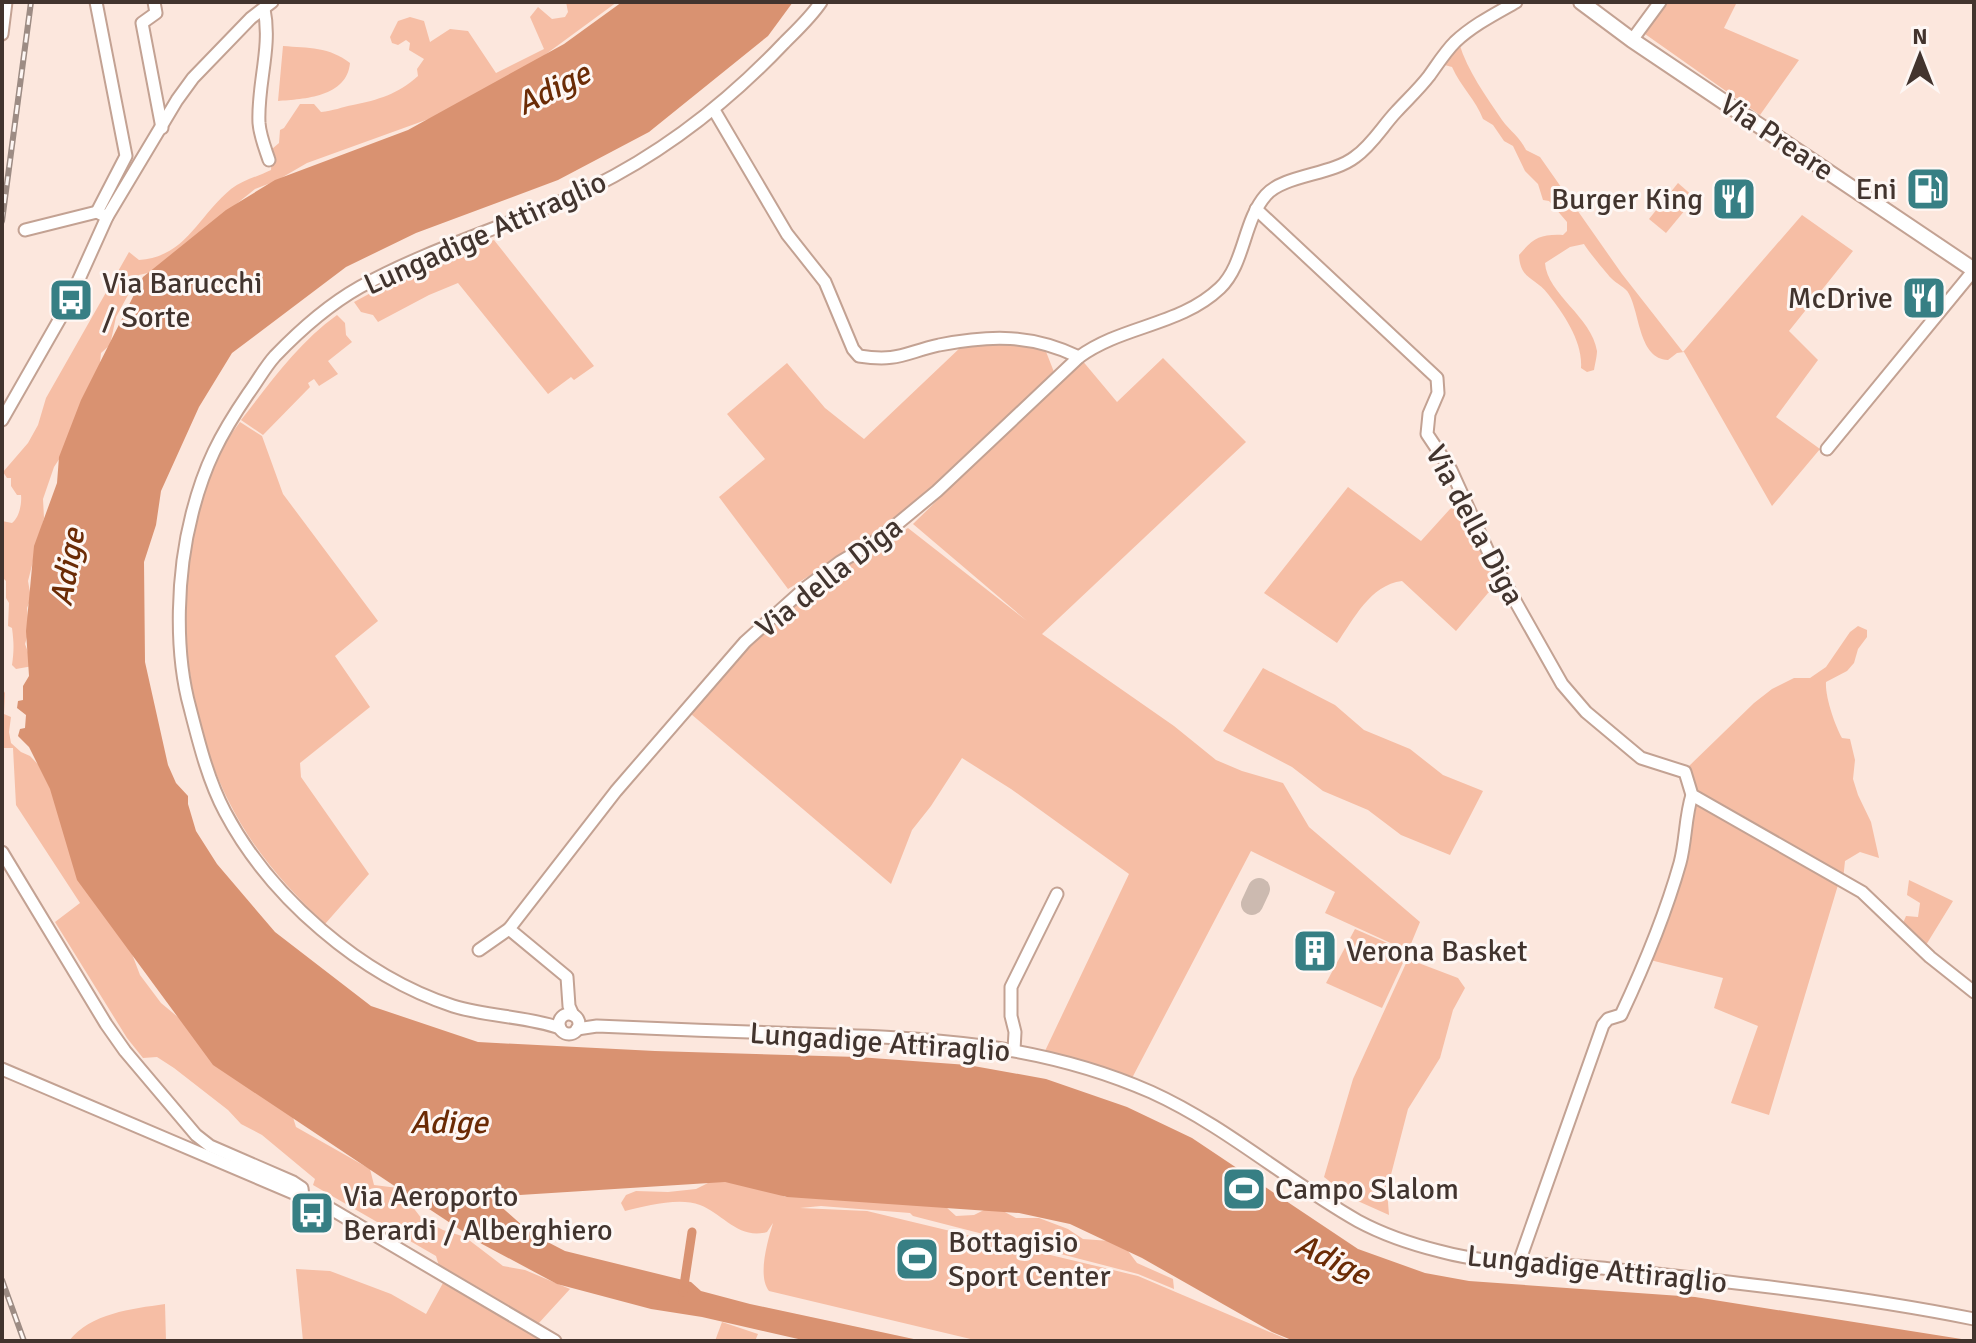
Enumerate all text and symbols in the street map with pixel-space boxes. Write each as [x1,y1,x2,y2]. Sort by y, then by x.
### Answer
north arrow [1880,16,1960,96]
text: N [1912,23,1928,50]
water label: Adige [510,53,598,123]
street label: Via Preare [1713,86,1841,189]
street label: Lungadige Attiraglio [358,163,612,304]
fuel station icon: Eni [1904,165,1952,213]
place label: Eni [1856,171,1897,208]
restaurant icon: Burger King [1710,175,1758,223]
place label: Burger King [1551,181,1703,218]
place label: Via Barucchi / Sorte [102,265,263,336]
restaurant icon: McDrive [1900,274,1948,322]
bus stop icon: Via Barucchi / Sorte [47,276,95,324]
place label: McDrive [1788,280,1893,317]
street label: Via della Diga [1417,439,1532,612]
street label: Via della Diga [749,509,910,646]
water label: Adige [42,523,94,609]
building icon: Verona Basket [1291,927,1339,975]
place label: Verona Basket [1346,933,1527,970]
street label: Lungadige Attiraglio [748,1015,1012,1070]
water label: Adige [410,1103,490,1142]
sports icon: Campo Slalom [1220,1165,1268,1213]
place label: Campo Slalom [1275,1171,1459,1208]
place label: Via Aeroporto Berardi / Alberghiero [343,1178,613,1249]
bus stop icon: Via Aeroporto Berardi / Alberghiero [288,1189,336,1237]
place label: Bottagisio Sport Center [948,1224,1110,1295]
water label: Adige [1289,1225,1378,1295]
sports icon: Bottagisio Sport Center [893,1235,941,1283]
street label: Lungadige Attiraglio [1465,1237,1729,1302]

